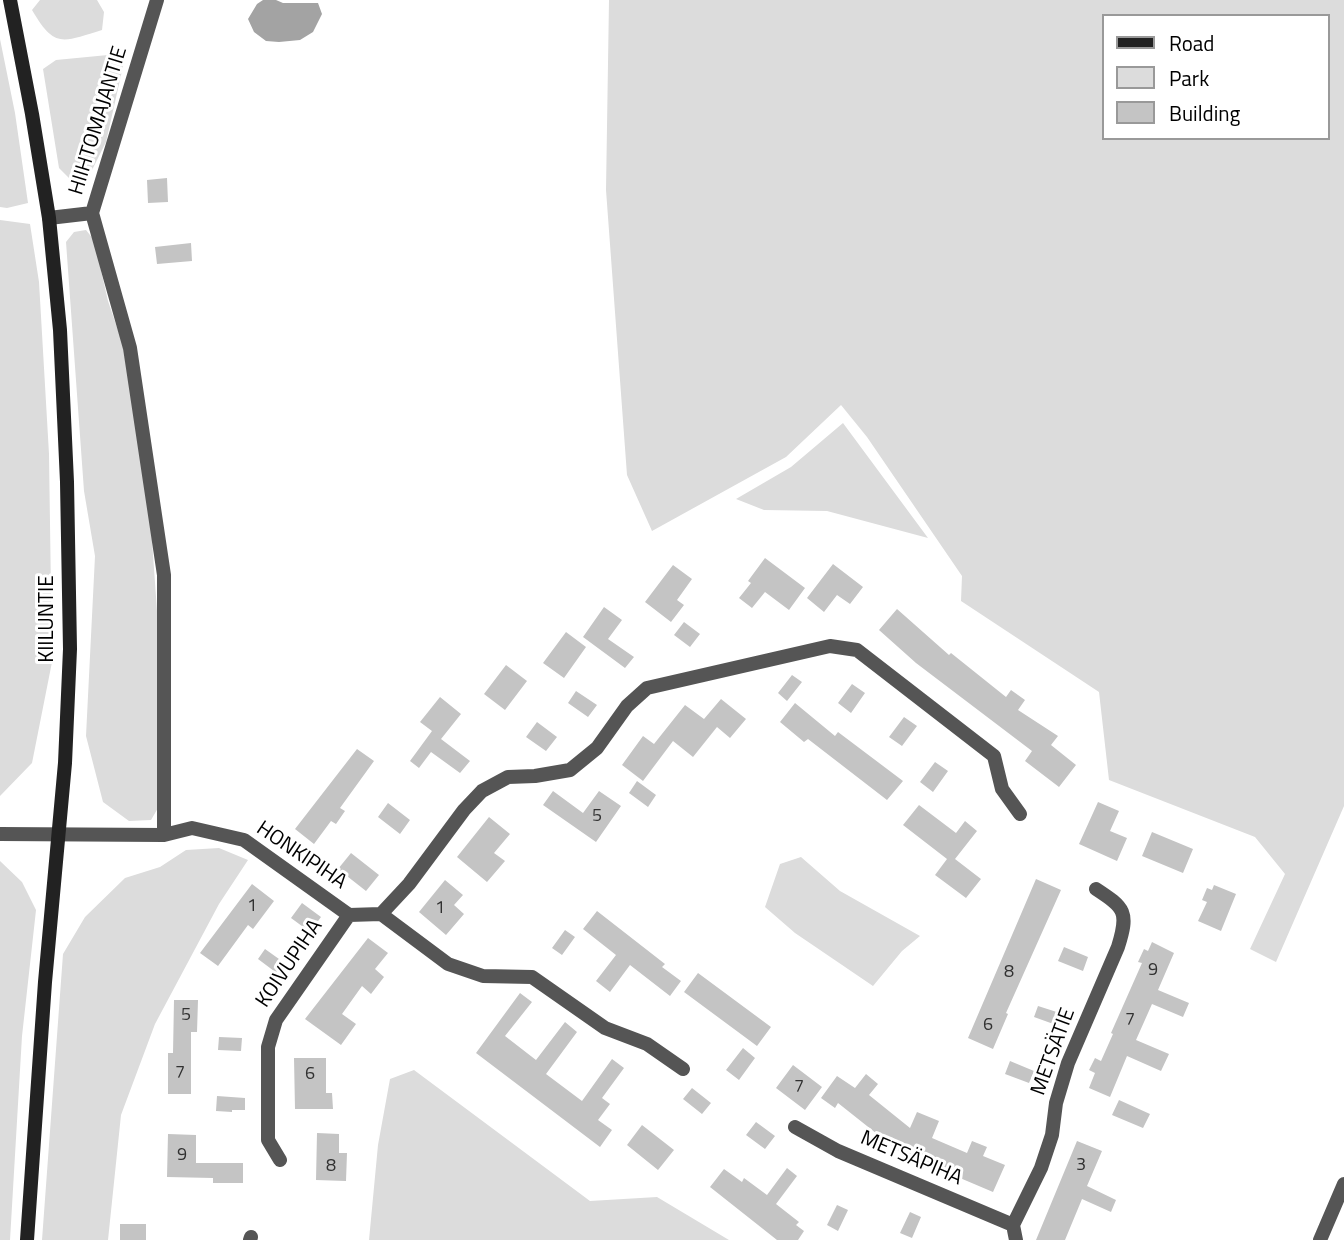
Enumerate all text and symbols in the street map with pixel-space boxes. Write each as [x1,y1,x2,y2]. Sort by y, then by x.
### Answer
legend [1102,14,1330,140]
text: Road [1169,27,1214,59]
street label: HIIHTOMAJANTIE [64,44,134,198]
text: Park [1169,62,1209,94]
text: Building [1169,97,1240,129]
street label: KIILUNTIE [35,575,61,663]
house number: 5 [592,806,602,828]
street label: HONKIPIHA [251,817,351,895]
house number: 1 [247,896,257,918]
house number: 1 [435,898,445,920]
street label: KOIVUPIHA [251,915,329,1013]
house number: 9 [1148,960,1158,982]
house number: 8 [1004,962,1014,984]
house number: 5 [181,1005,191,1027]
street label: METSÄTIE [1027,1005,1081,1099]
house number: 7 [1125,1010,1135,1032]
house number: 6 [983,1015,993,1037]
house number: 7 [175,1063,185,1085]
house number: 6 [305,1064,315,1086]
house number: 7 [794,1077,804,1099]
street label: METSÄPIHA [856,1126,966,1192]
house number: 9 [177,1145,187,1167]
house number: 3 [1076,1155,1086,1177]
house number: 8 [326,1156,336,1178]

